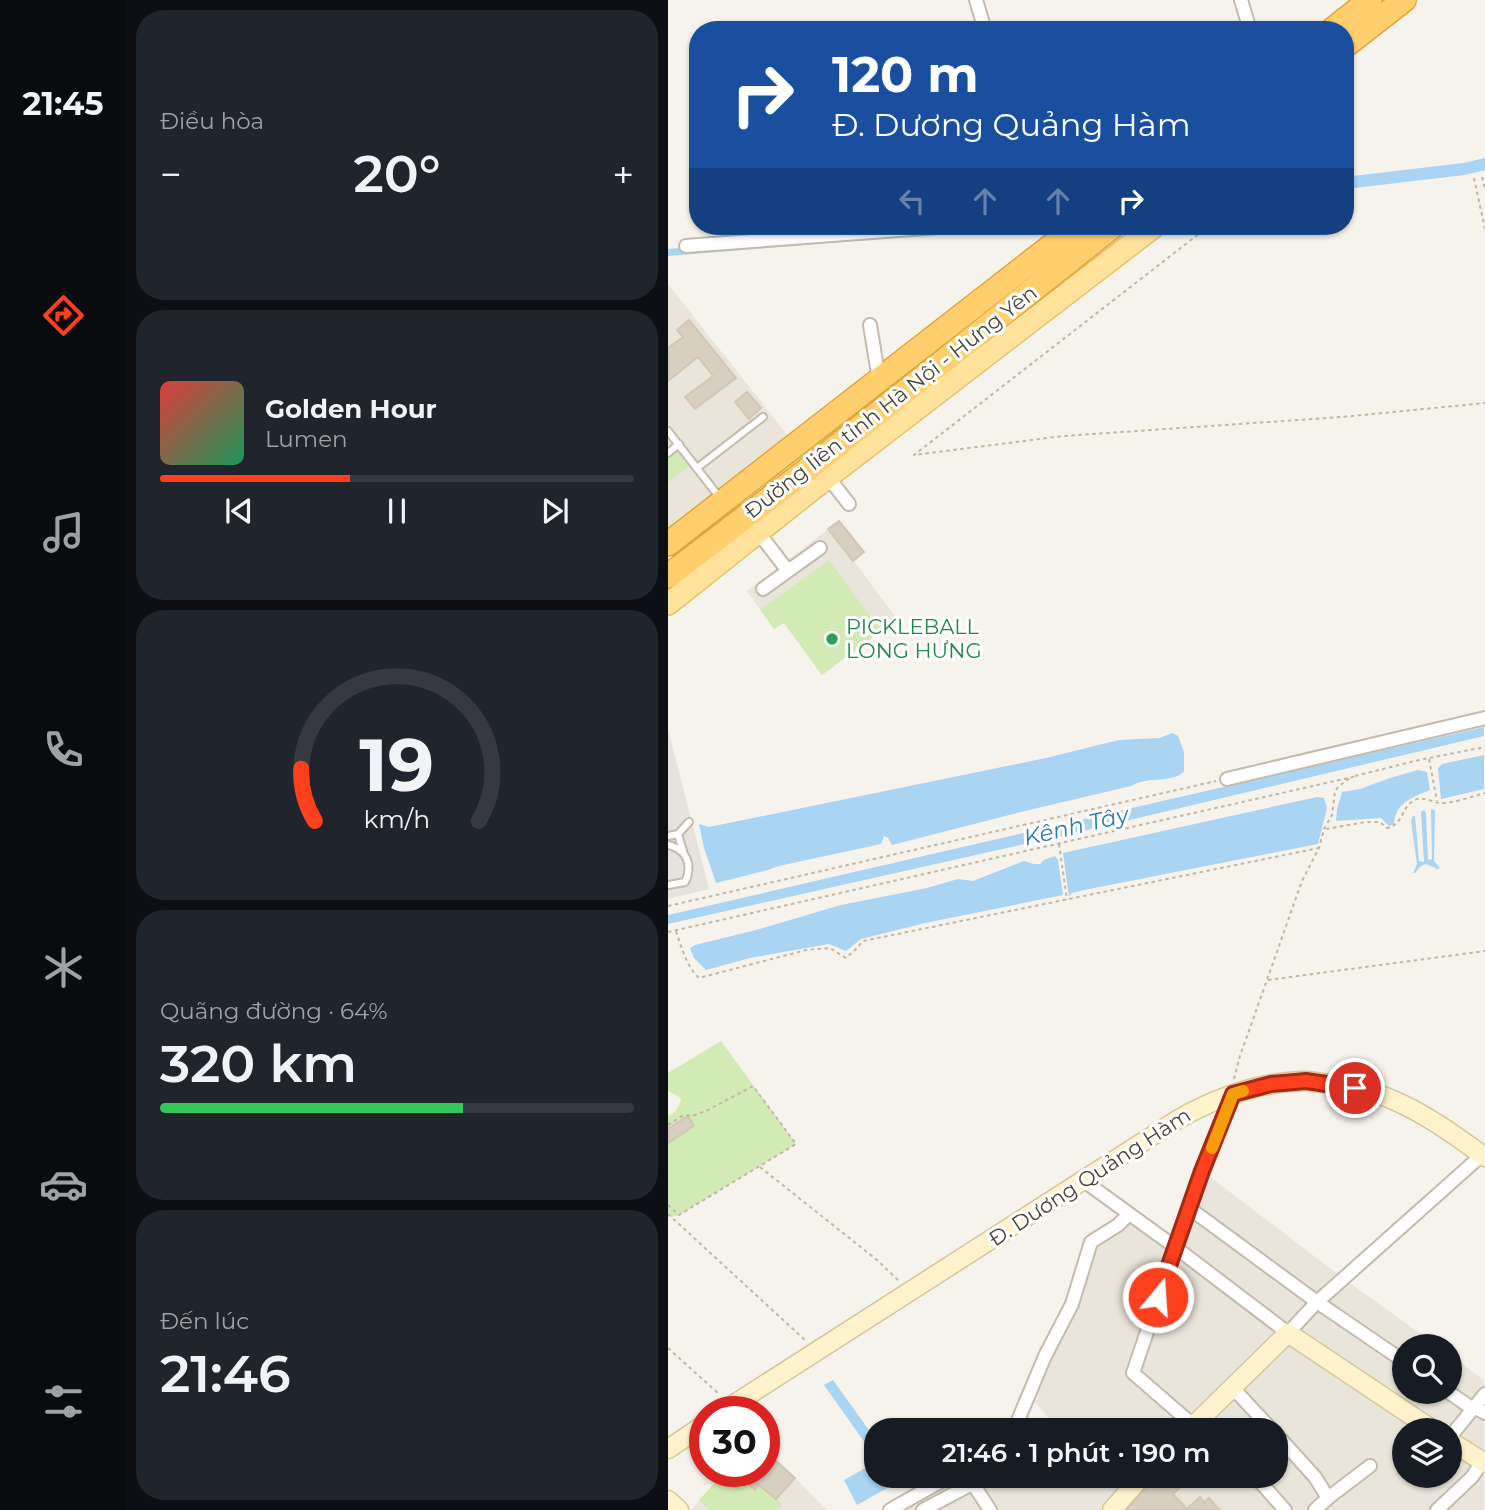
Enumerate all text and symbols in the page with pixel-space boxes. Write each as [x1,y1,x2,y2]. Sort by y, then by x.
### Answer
text: 120 m [832,45,979,104]
icon: right [717,49,808,140]
text: 21:45 [23,84,103,123]
text: Đ. Dương Quảng Hàm [832,105,1191,144]
text: Điều hòa [160,107,264,135]
text: 20° [353,142,441,205]
text: − [160,151,182,198]
text: + [612,151,634,198]
icon: left [893,182,931,220]
icon: ahead [966,182,1004,220]
icon: ahead [1039,182,1077,220]
icon: right [1112,182,1150,220]
street label: Đường liên tỉnh Hà Nội - Hưng Yên [740,280,1042,524]
icon: directions [39,291,88,340]
text: Golden Hour [265,393,437,425]
text: Lumen [265,425,348,453]
icon: previous [220,492,258,530]
icon: pause [378,492,416,530]
icon: next [536,492,574,530]
icon: music [39,508,88,557]
place label: PICKLEBALL LONG HƯNG [846,614,982,663]
marker: PICKLEBALL LONG HƯNG [824,631,840,647]
text: 19 [360,721,434,809]
icon: phone [39,725,88,774]
water label: Kênh Tây [1021,800,1133,852]
text: km/h [364,804,430,834]
icon: climate [39,943,88,992]
text: Quãng đường · 64% [160,997,388,1025]
text: 320 km [160,1032,357,1095]
pin [1325,1058,1385,1118]
icon: arrive [1336,1069,1374,1107]
street label: Đ. Dương Quảng Hàm [984,1102,1195,1251]
icon: car [39,1160,88,1209]
position arrow [1121,1260,1195,1334]
text: Đến lúc [160,1307,249,1335]
map controls [1392,1334,1462,1488]
button: search [1392,1334,1462,1404]
text: 21:46 [160,1342,291,1405]
icon: filters [39,1377,88,1426]
speed limit sign: 30 [689,1396,780,1487]
button: layers [1392,1418,1462,1488]
text: 21:46 · 1 phút · 190 m [942,1437,1210,1469]

